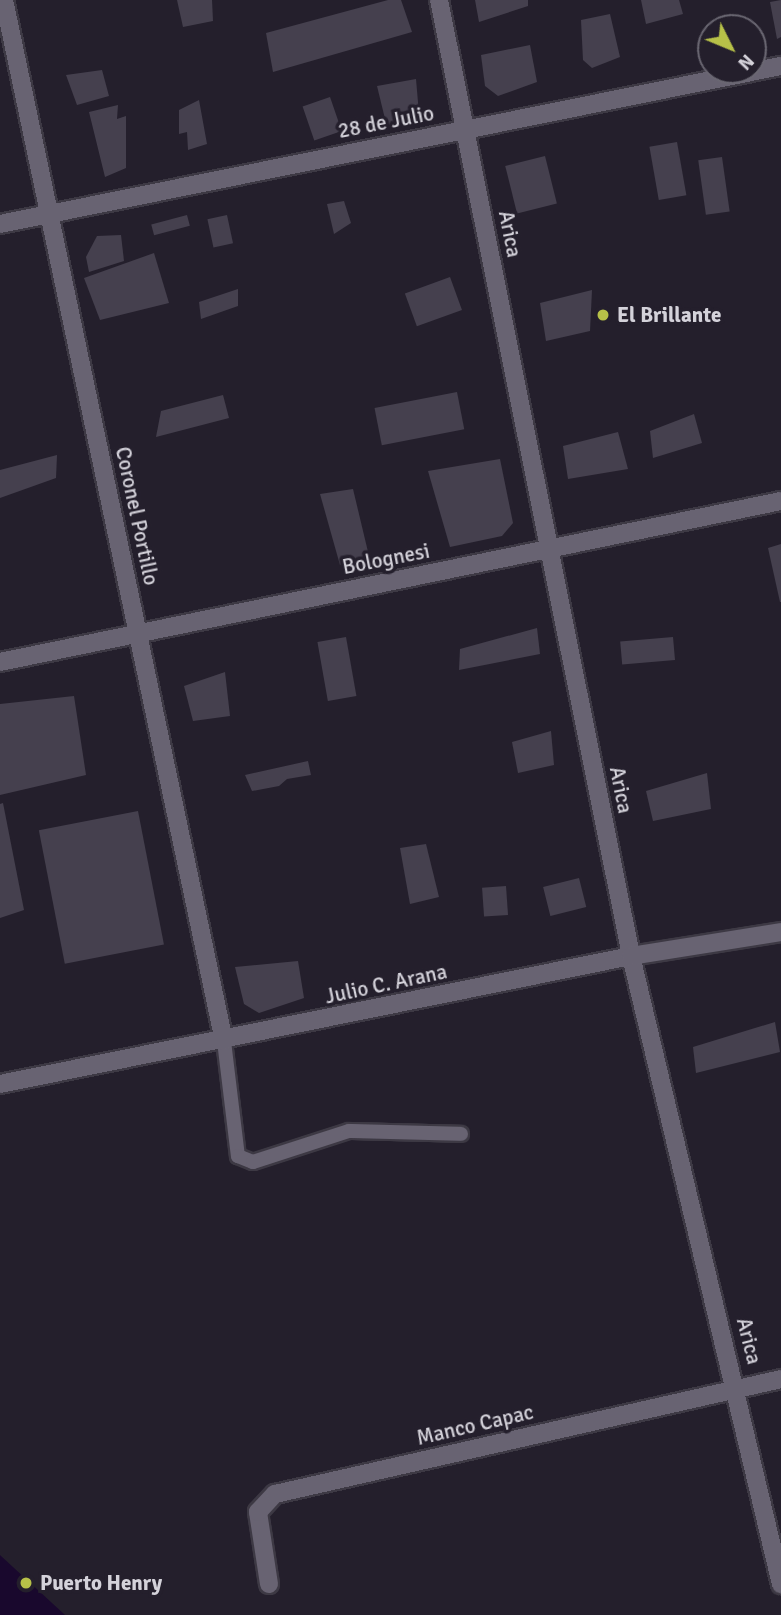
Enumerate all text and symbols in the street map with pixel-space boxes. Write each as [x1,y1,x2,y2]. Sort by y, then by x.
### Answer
north arrow [697,14,767,84]
text: N [733,49,759,75]
street label: 28 de Julio [336,100,436,144]
street label: Arica [493,208,527,260]
place label: El Brillante [617,302,721,328]
marker: El Brillante [595,307,611,323]
street label: Coronel Portillo [110,444,164,588]
street label: Bolognesi [340,538,432,580]
street label: Arica [604,764,638,816]
street label: Julio C. Arana [323,959,449,1009]
street label: Arica [731,1315,767,1367]
street label: Manco Capac [414,1399,536,1451]
place label: Puerto Henry [40,1570,162,1596]
marker: Puerto Henry [18,1575,34,1591]

